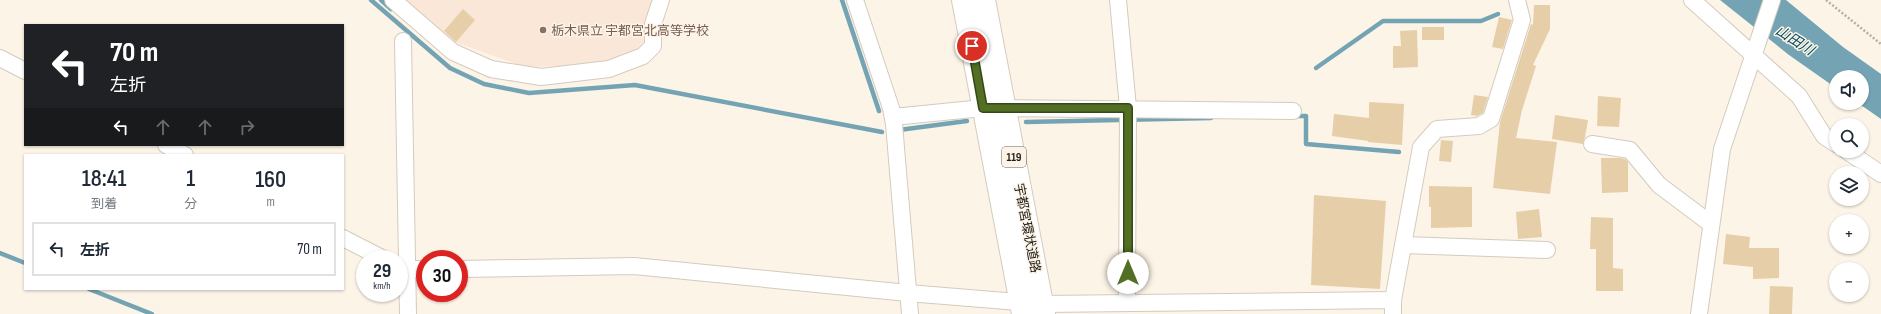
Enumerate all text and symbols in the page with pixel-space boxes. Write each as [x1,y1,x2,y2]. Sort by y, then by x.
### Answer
water label: 山田川 [1772,22,1819,60]
place label: 栃木県立 宇都宮北高等学校 [551,23,709,39]
marker: 栃木県立 宇都宮北高等学校 [538,25,548,35]
pin [955,29,989,63]
icon: arrive [961,35,983,57]
text: 70 m [110,36,158,69]
icon: left [44,40,96,92]
map controls [1829,70,1869,302]
button: sound [1829,70,1869,110]
text: 左折 [110,75,146,96]
icon: left [110,116,132,138]
icon: ahead [152,116,174,138]
icon: ahead [194,116,216,138]
icon: right [236,116,258,138]
button: search [1829,118,1869,158]
road number: 119 [1002,147,1026,167]
text: 18:41 [82,164,127,193]
text: 1 [186,164,195,193]
text: 160 [255,165,286,194]
button: layers [1829,166,1869,206]
street label: 宇都宮環状道路 [1010,182,1044,274]
text: m [266,194,275,210]
text: 到着 [91,196,117,212]
text: 分 [184,196,197,212]
button: + [1829,214,1869,254]
icon: left [46,238,68,260]
text: 70 m [297,240,322,259]
text: 左折 [80,241,110,260]
speed limit sign: 30 [416,250,468,302]
position arrow [1107,252,1149,294]
text: 29 [373,259,391,283]
button: − [1829,262,1869,302]
text: km/h [373,280,391,292]

